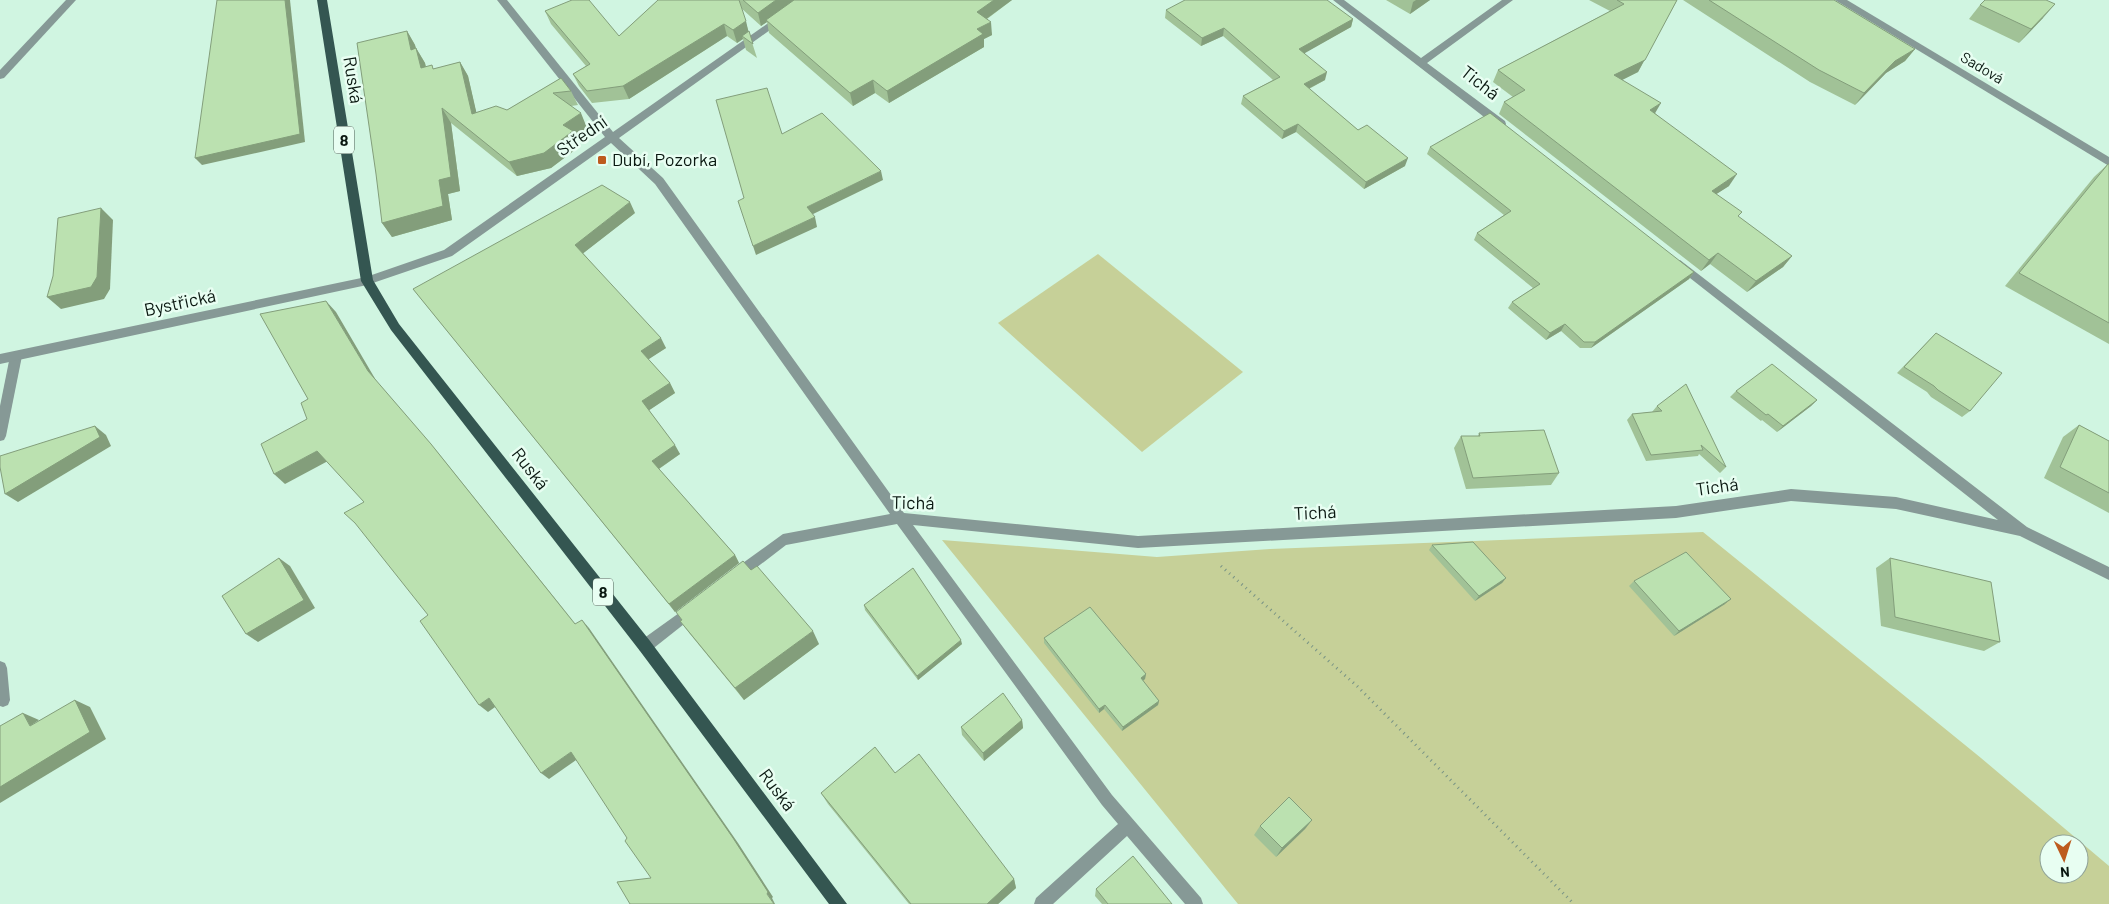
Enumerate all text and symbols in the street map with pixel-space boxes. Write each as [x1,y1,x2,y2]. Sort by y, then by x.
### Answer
street label: Sadová [1958,47,2007,87]
street label: Ruská [339,55,369,105]
street label: Tichá [1457,60,1504,104]
street label: Střední [552,110,611,160]
road number: 8 [334,126,354,154]
place label: Dubí, Pozorka [612,148,717,170]
marker: Dubí, Pozorka [596,154,608,166]
street label: Bystřická [142,284,218,320]
street label: Ruská [508,443,554,494]
street label: Tichá [1694,472,1740,500]
street label: Tichá [891,491,935,513]
street label: Tichá [1293,500,1337,524]
road number: 8 [593,578,613,606]
street label: Ruská [755,764,801,815]
north arrow [2039,834,2089,884]
text: N [2060,864,2070,881]

